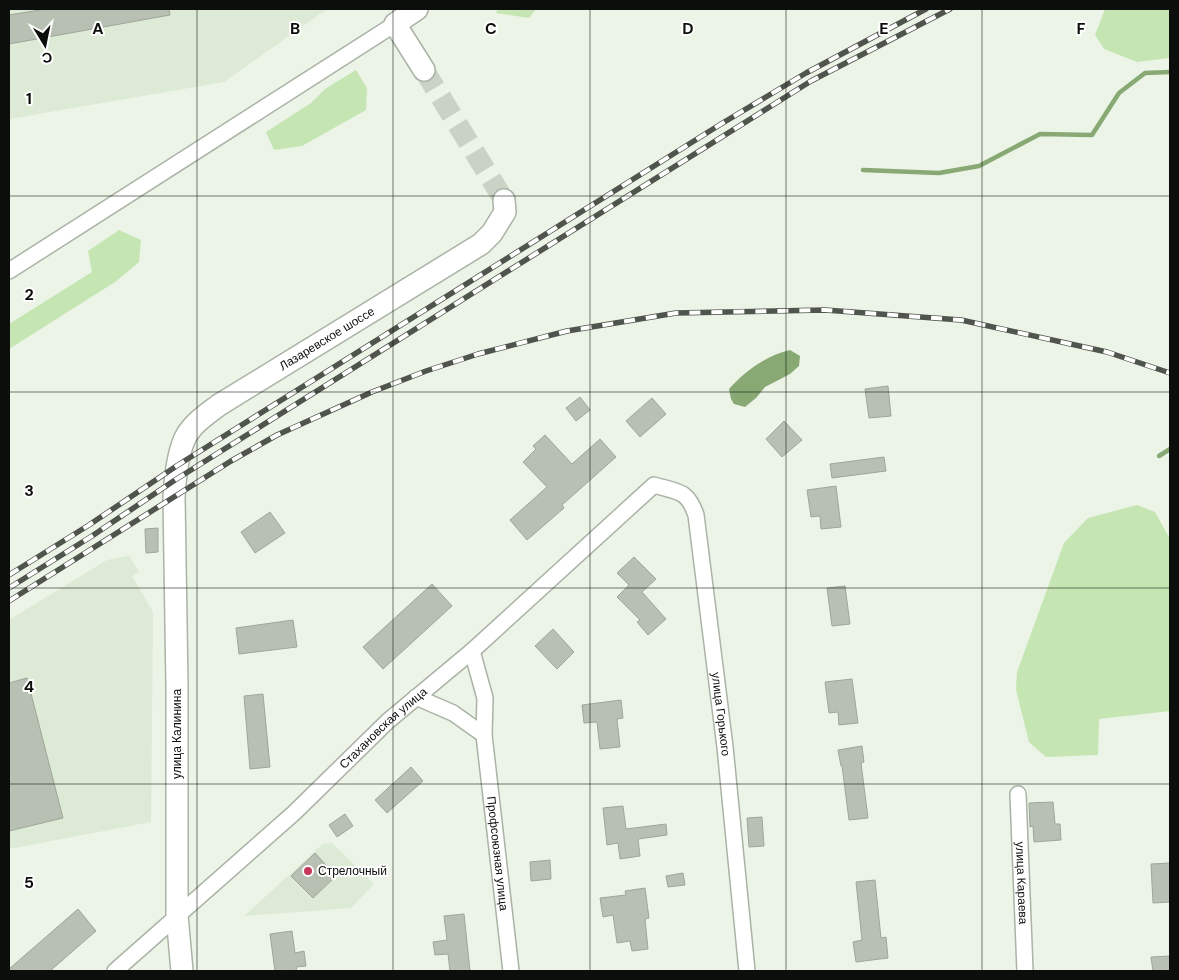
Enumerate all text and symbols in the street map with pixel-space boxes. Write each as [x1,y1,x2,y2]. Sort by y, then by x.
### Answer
text: A [92,18,104,39]
text: B [290,18,300,39]
text: C [485,18,497,39]
text: D [682,18,694,39]
text: E [879,18,889,39]
text: F [1077,18,1086,39]
north arrow [20,20,70,70]
text: С [41,48,54,68]
text: 1 [26,88,32,109]
text: 2 [24,284,34,305]
street label: Лазаревское шоссе [276,303,378,374]
text: 3 [24,480,34,501]
street label: улица Горького [708,671,734,757]
text: 4 [24,676,34,697]
street label: Стахановская улица [336,684,431,772]
street label: улица Калинина [169,689,185,779]
street label: Профсоюзная улица [483,795,512,912]
street label: улица Караева [1012,841,1031,925]
place label: Стрелочный [318,863,387,879]
marker: Стрелочный [302,865,314,877]
text: 5 [24,872,34,893]

